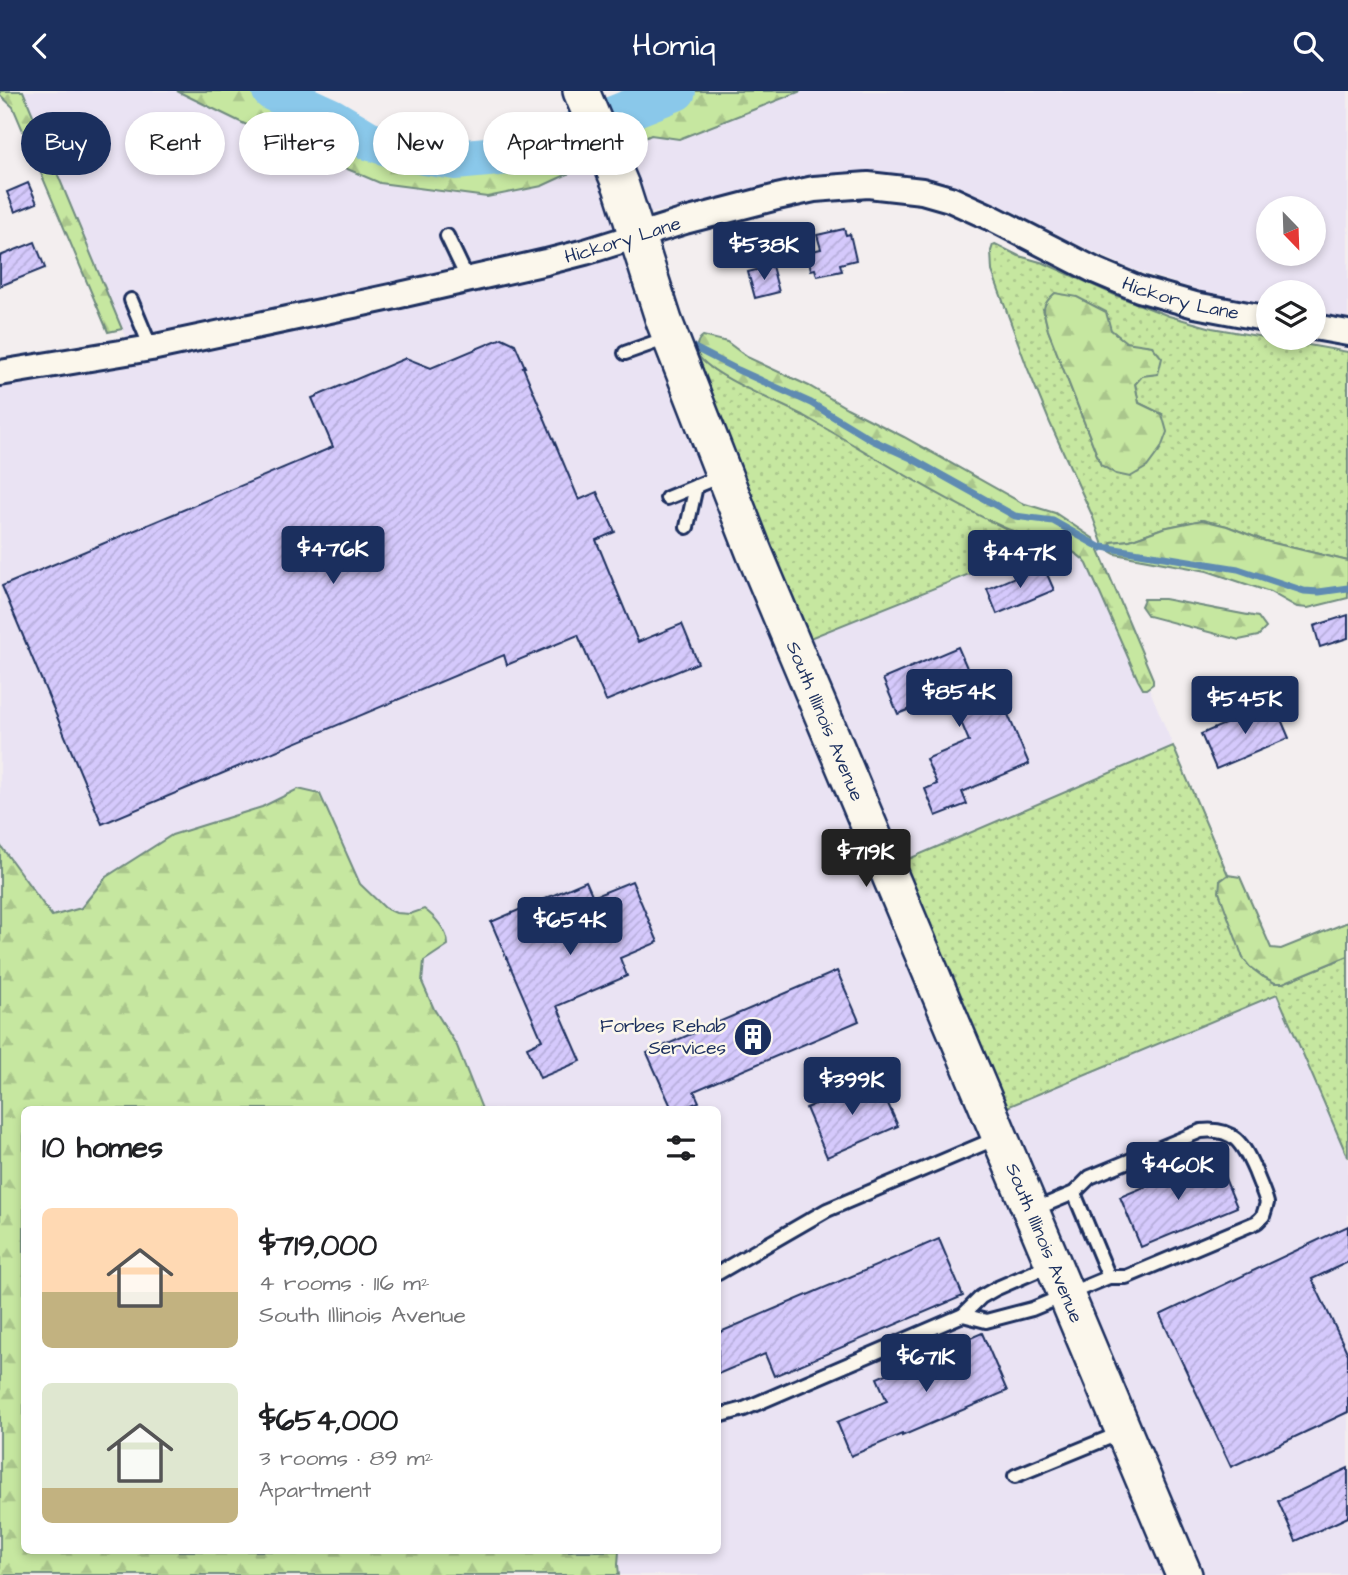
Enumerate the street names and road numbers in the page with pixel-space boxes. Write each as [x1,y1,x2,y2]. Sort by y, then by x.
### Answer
street label: Hickory Lane [562,210,684,270]
street label: Hickory Lane [1118,270,1241,327]
street label: South Illinois Avenue [779,637,871,805]
street label: South Illinois Avenue [999,1159,1090,1327]

